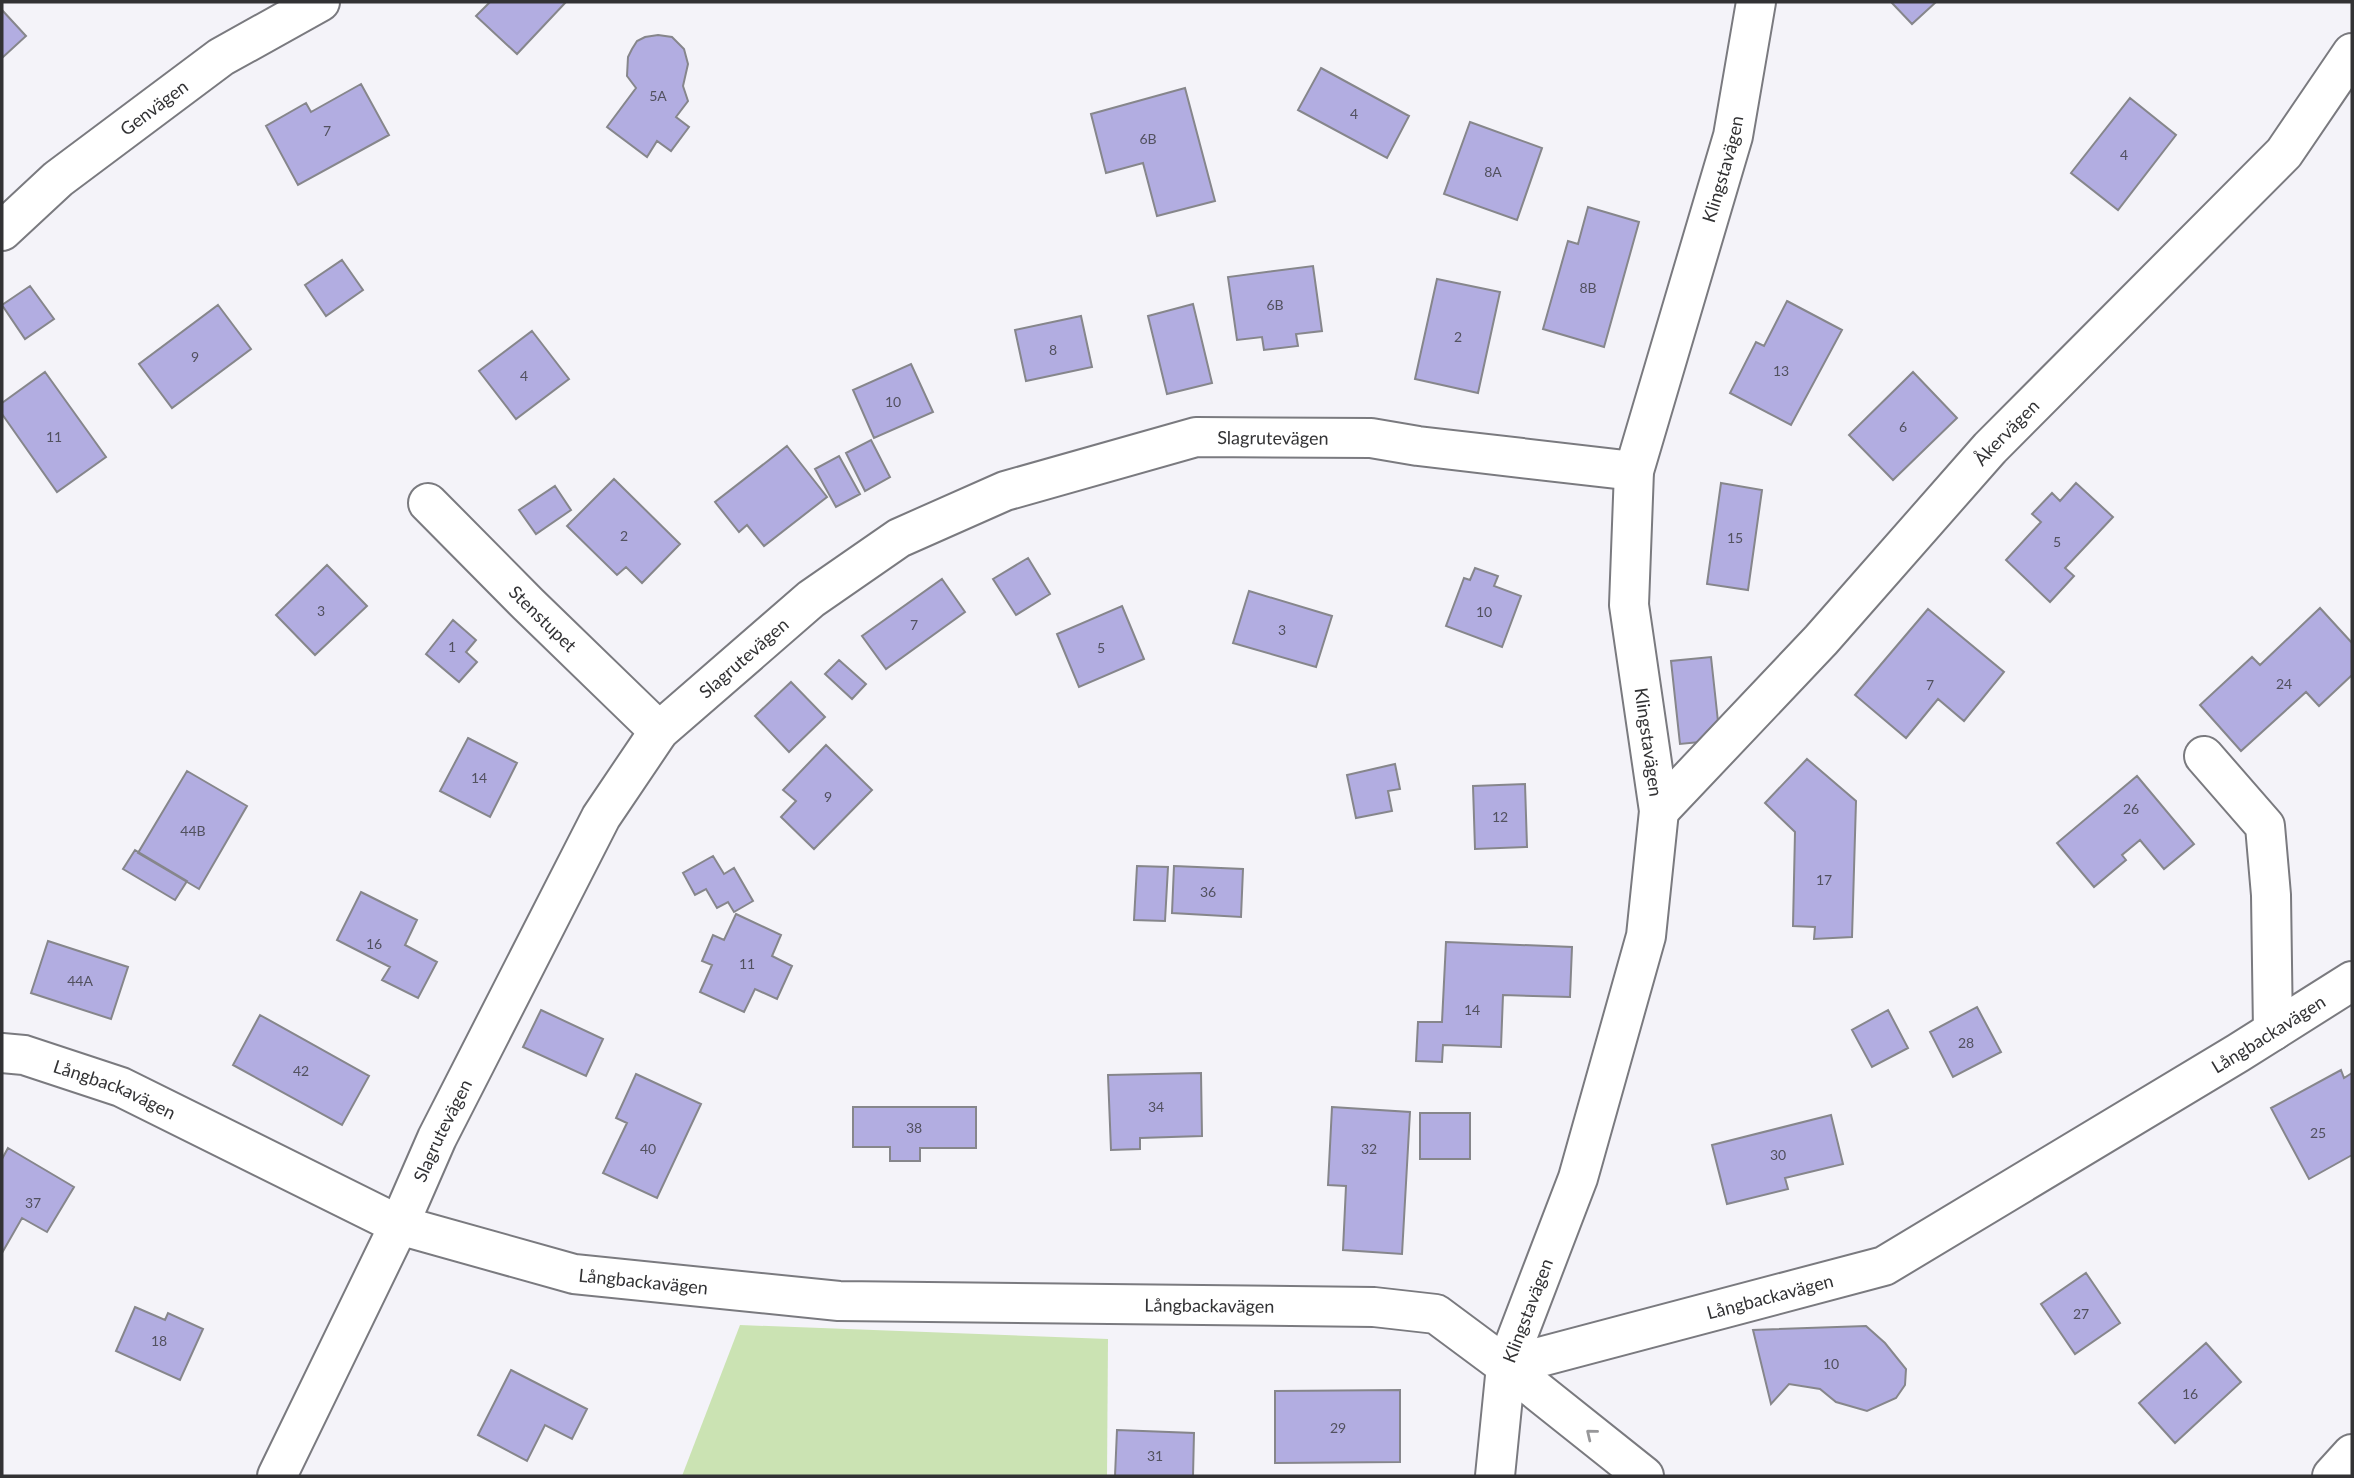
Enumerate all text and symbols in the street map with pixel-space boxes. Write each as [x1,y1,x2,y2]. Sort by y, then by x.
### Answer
street label: Genvägen [115,75,192,140]
house number: 5A [649,87,667,104]
house number: 4 [1350,105,1358,122]
street label: Klingstavägen [1697,114,1747,225]
house number: 7 [323,122,331,139]
house number: 6B [1139,130,1157,147]
house number: 4 [2120,146,2128,163]
house number: 8A [1484,163,1502,180]
house number: 8B [1579,279,1597,296]
house number: 6B [1266,296,1284,313]
house number: 2 [1454,328,1462,345]
house number: 8 [1049,341,1057,358]
house number: 9 [191,348,199,365]
house number: 13 [1773,362,1789,379]
house number: 4 [520,367,528,384]
house number: 10 [885,393,901,410]
street label: Åkervägen [1969,395,2043,470]
house number: 6 [1899,418,1907,435]
street label: Slagrutevägen [1217,426,1329,449]
house number: 11 [46,428,62,445]
house number: 2 [620,527,628,544]
house number: 15 [1727,529,1743,546]
house number: 5 [2053,533,2061,550]
street label: Stenstupet [505,581,582,657]
house number: 3 [317,602,325,619]
house number: 10 [1476,603,1492,620]
street label: Slagrutevägen [694,613,793,703]
house number: 7 [910,616,918,633]
house number: 3 [1278,621,1286,638]
house number: 1 [448,638,456,655]
house number: 5 [1097,639,1105,656]
house number: 24 [2276,675,2292,692]
house number: 7 [1926,676,1934,693]
street label: Klingstavägen [1630,686,1668,798]
house number: 14 [471,769,487,786]
house number: 9 [824,788,832,805]
house number: 26 [2123,800,2139,817]
house number: 12 [1492,808,1508,825]
house number: 44B [180,822,206,839]
house number: 17 [1816,871,1832,888]
house number: 36 [1200,883,1216,900]
house number: 16 [366,935,382,952]
house number: 11 [739,955,755,972]
house number: 44A [67,972,93,989]
street label: Långbackavägen [2207,990,2329,1077]
house number: 14 [1464,1001,1480,1018]
house number: 28 [1958,1034,1974,1051]
street label: Långbackavägen [51,1055,179,1123]
house number: 42 [293,1062,309,1079]
street label: Slagrutevägen [408,1075,476,1185]
house number: 34 [1148,1098,1164,1115]
house number: 38 [906,1119,922,1136]
house number: 25 [2310,1124,2326,1141]
house number: 40 [640,1140,656,1157]
house number: 32 [1361,1140,1377,1157]
house number: 30 [1770,1146,1786,1163]
house number: 37 [25,1194,41,1211]
street label: Klingstavägen [1497,1255,1557,1366]
street label: Långbackavägen [578,1264,709,1299]
street label: Långbackavägen [1704,1269,1836,1323]
street label: Långbackavägen [1144,1293,1274,1317]
house number: 27 [2073,1305,2089,1322]
house number: 18 [151,1332,167,1349]
house number: 10 [1823,1355,1839,1372]
house number: 16 [2182,1385,2198,1402]
house number: 29 [1330,1419,1346,1436]
one-way arrow [1586,1429,1598,1442]
house number: 31 [1147,1447,1163,1464]

